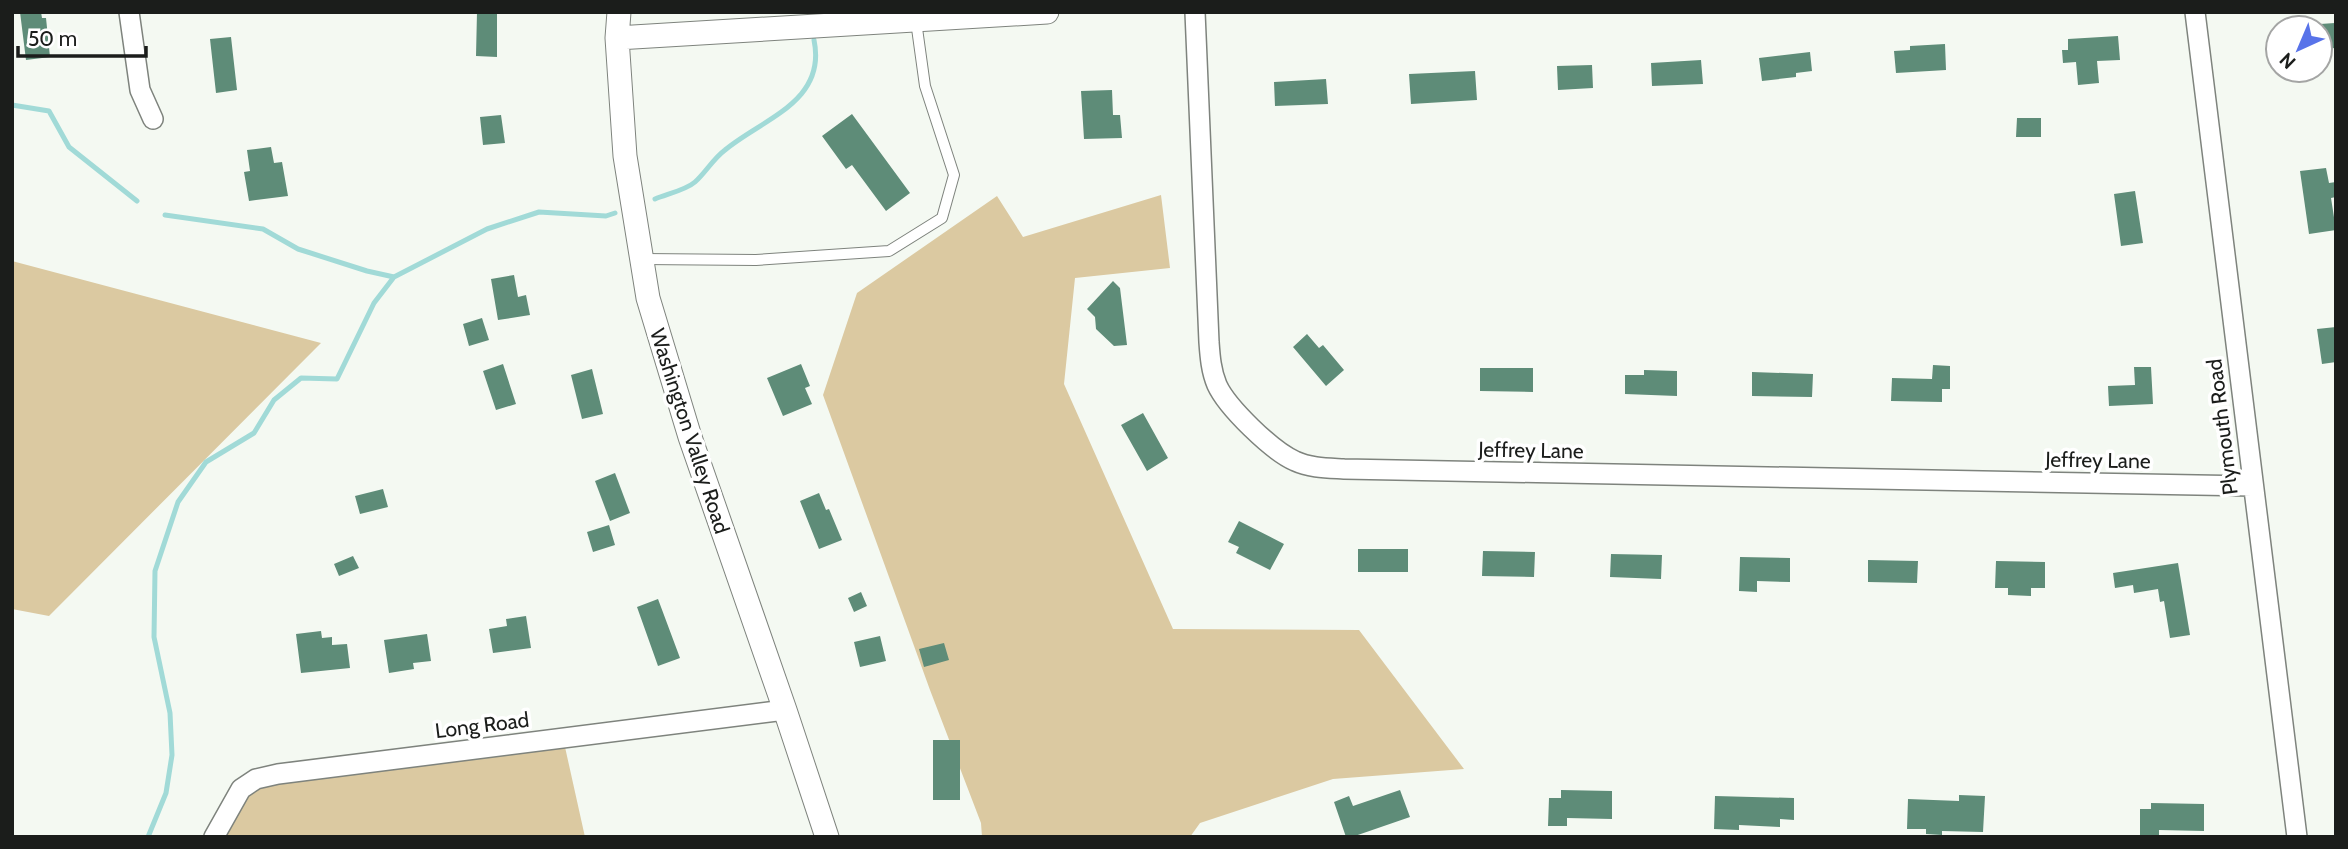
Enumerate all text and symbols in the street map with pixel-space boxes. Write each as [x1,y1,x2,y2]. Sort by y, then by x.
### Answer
scale bar [18,14,145,58]
north arrow [2264,14,2334,84]
text: 50 m [28,26,77,51]
text: N [2275,48,2300,74]
street label: Washington Valley Road [645,325,735,537]
street label: Plymouth Road [2201,357,2243,497]
street label: Jeffrey Lane [1477,437,1584,463]
street label: Jeffrey Lane [2044,447,2151,473]
street label: Long Road [434,707,530,743]

